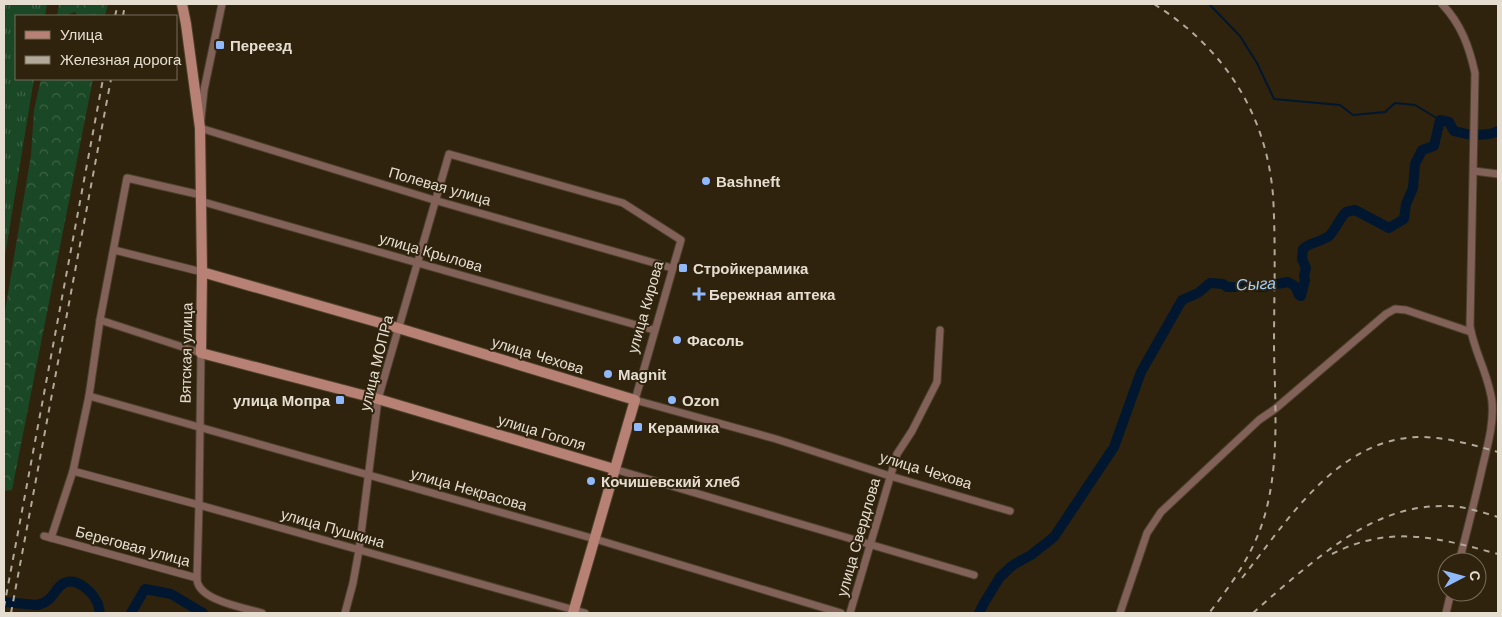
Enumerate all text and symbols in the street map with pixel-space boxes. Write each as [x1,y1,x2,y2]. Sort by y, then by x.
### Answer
legend [15,15,178,80]
text: Улица [60,26,103,43]
place label: Переезд [230,37,292,54]
marker: Переезд [214,39,226,51]
text: Железная дорога [60,51,182,68]
street label: Полевая улица [387,163,494,209]
place label: Bashneft [716,173,780,190]
marker: Bashneft [700,175,712,187]
street label: улица Крылова [377,229,485,275]
street label: улица Кирова [624,258,666,355]
place label: Стройкерамика [693,260,809,277]
marker: Стройкерамика [677,262,689,274]
water label: Сыга [1236,274,1276,294]
place label: Бережная аптека [709,286,836,303]
marker: Бережная аптека [693,288,705,300]
street label: Вятская улица [177,302,195,404]
street label: улица МОПРа [356,313,396,413]
place label: Фасоль [687,332,744,349]
street label: улица Чехова [490,333,587,377]
marker: Фасоль [671,334,683,346]
place label: Magnit [618,366,666,383]
marker: Magnit [602,368,614,380]
place label: улица Мопра [233,392,331,409]
place label: Ozon [682,392,720,409]
marker: улица Мопра [334,394,346,406]
marker: Ozon [666,394,678,406]
street label: улица Гоголя [496,411,588,453]
place label: Керамика [648,419,720,436]
marker: Керамика [632,421,644,433]
street label: улица Чехова [878,448,975,492]
street label: улица Некрасова [409,464,530,514]
place label: Кочишевский хлеб [601,473,740,490]
marker: Кочишевский хлеб [585,475,597,487]
street label: улица Свердлова [833,475,883,598]
street label: улица Пушкина [279,505,388,551]
street label: Береговая улица [74,523,193,570]
north arrow [1437,552,1487,602]
text: С [1466,570,1483,582]

